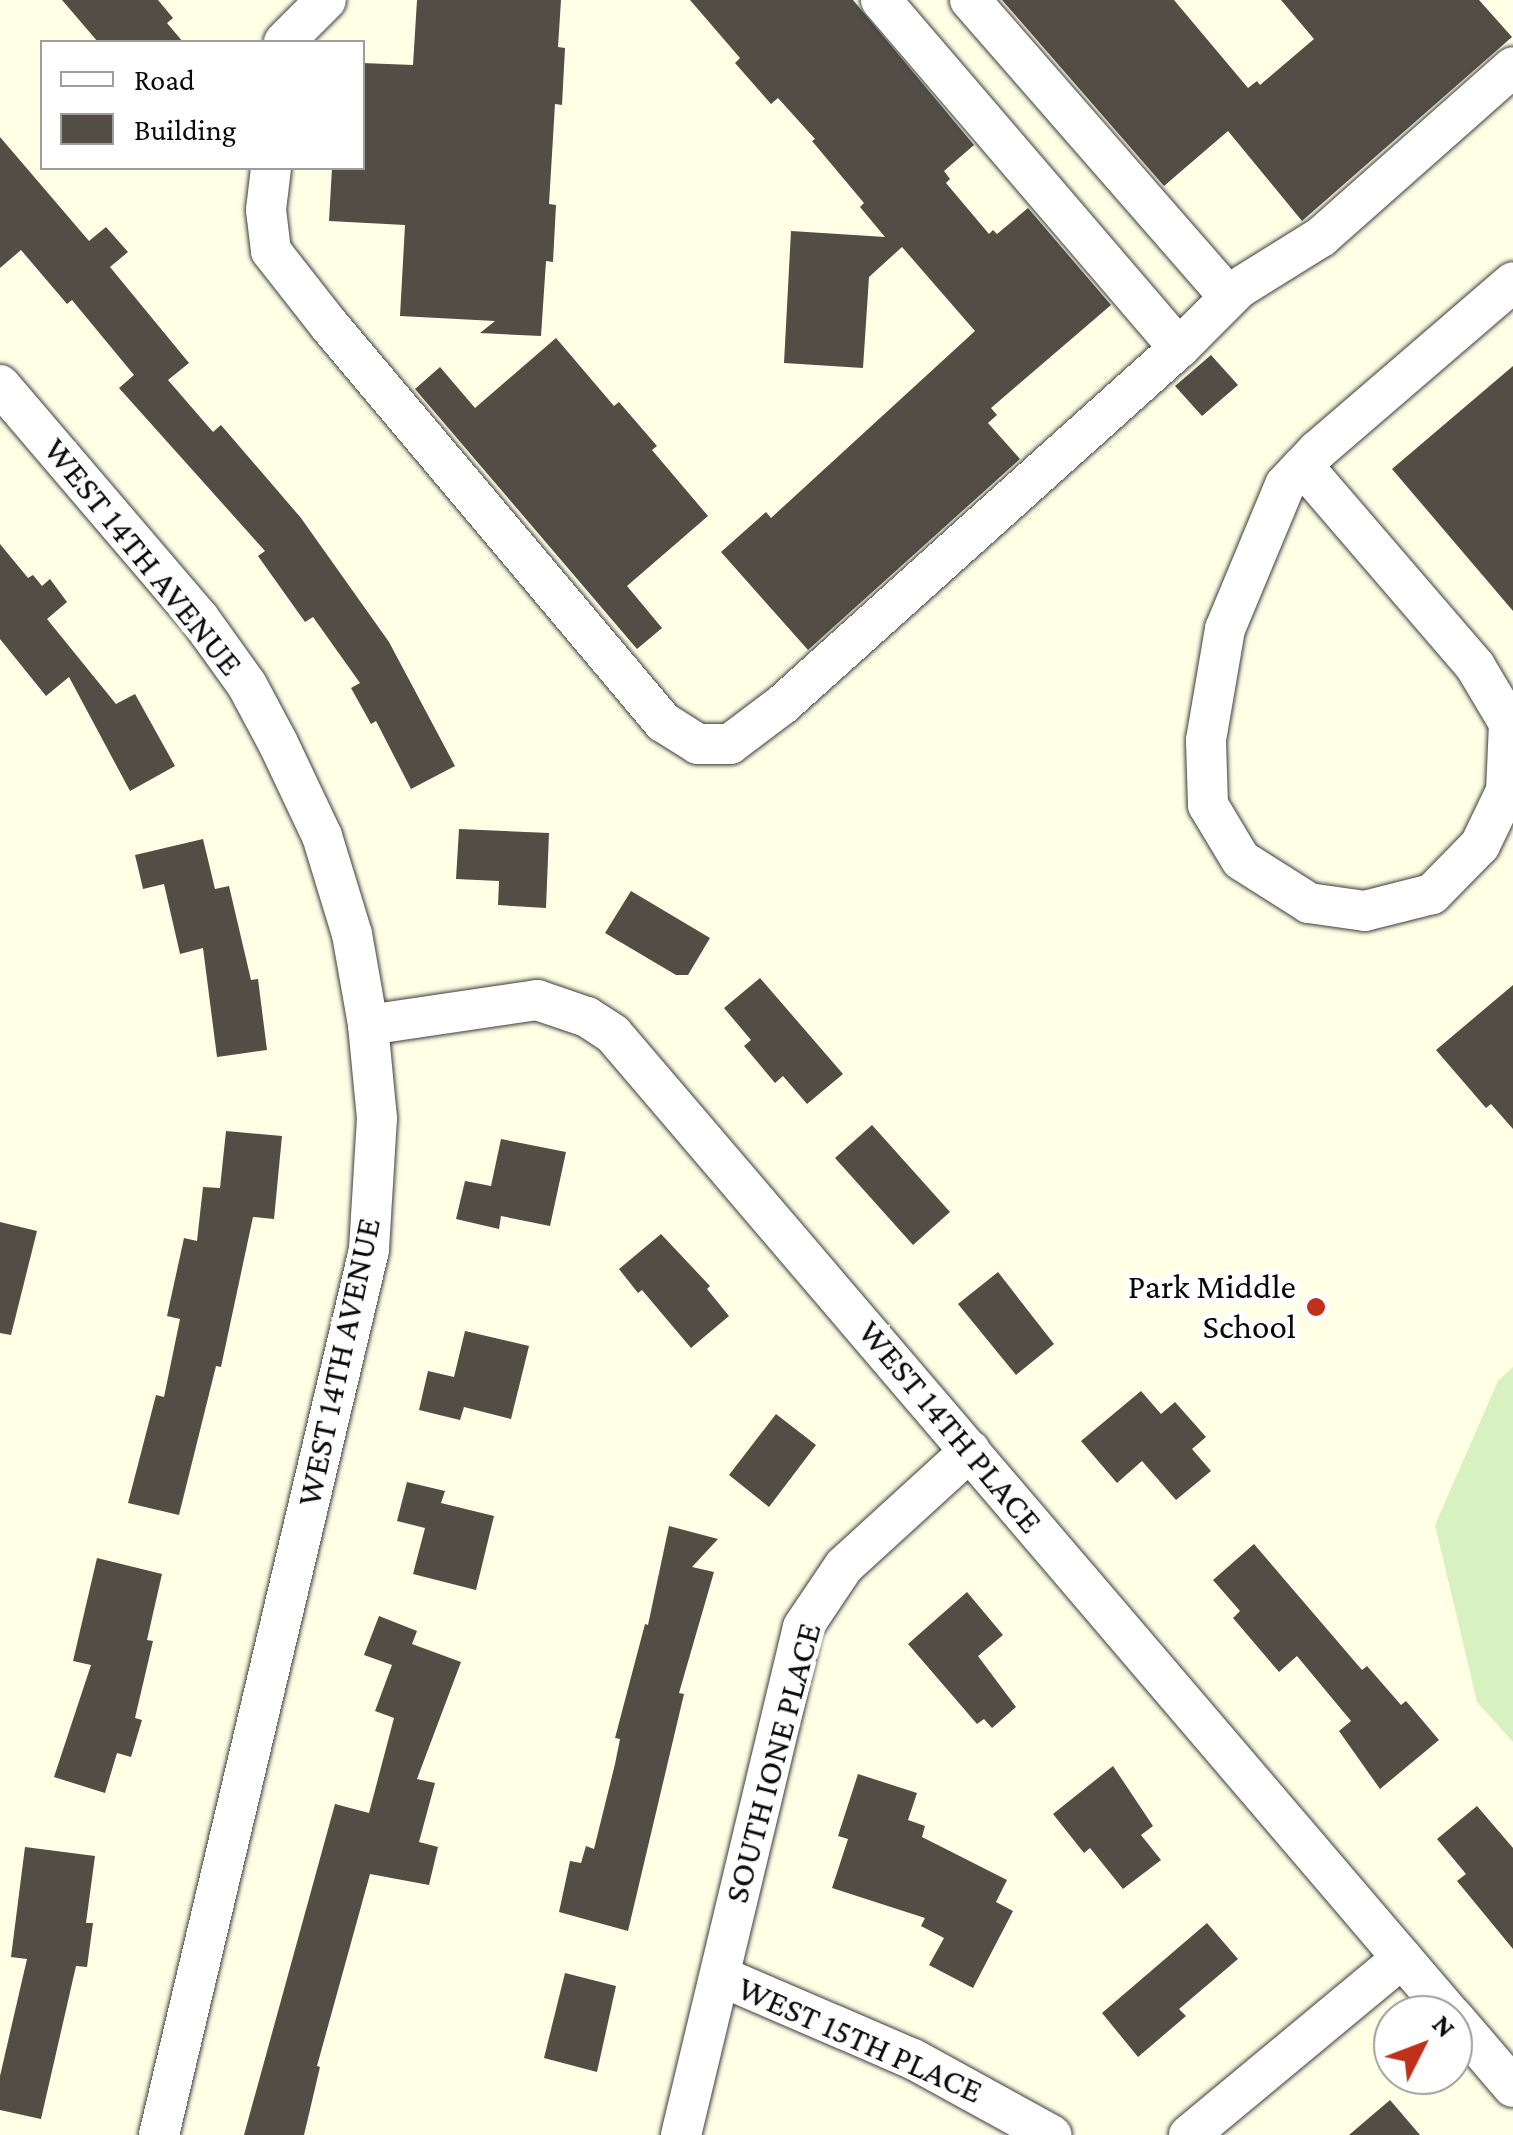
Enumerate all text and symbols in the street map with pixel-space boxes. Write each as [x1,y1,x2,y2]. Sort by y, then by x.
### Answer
legend [40,40,365,170]
text: Road [134,63,195,96]
text: Building [134,113,236,146]
street label: WEST 14TH AVENUE [34,430,252,684]
street label: WEST 14TH AVENUE [288,1214,390,1510]
place label: Park Middle School [1128,1266,1296,1348]
marker: Park Middle School [1305,1296,1327,1318]
street label: WEST 14TH PLACE [849,1312,1051,1542]
street label: SOUTH IONE PLACE [715,1618,831,1908]
street label: WEST 15TH PLACE [731,1967,989,2113]
north arrow [1373,1995,1473,2095]
text: N [1426,2008,1462,2043]

